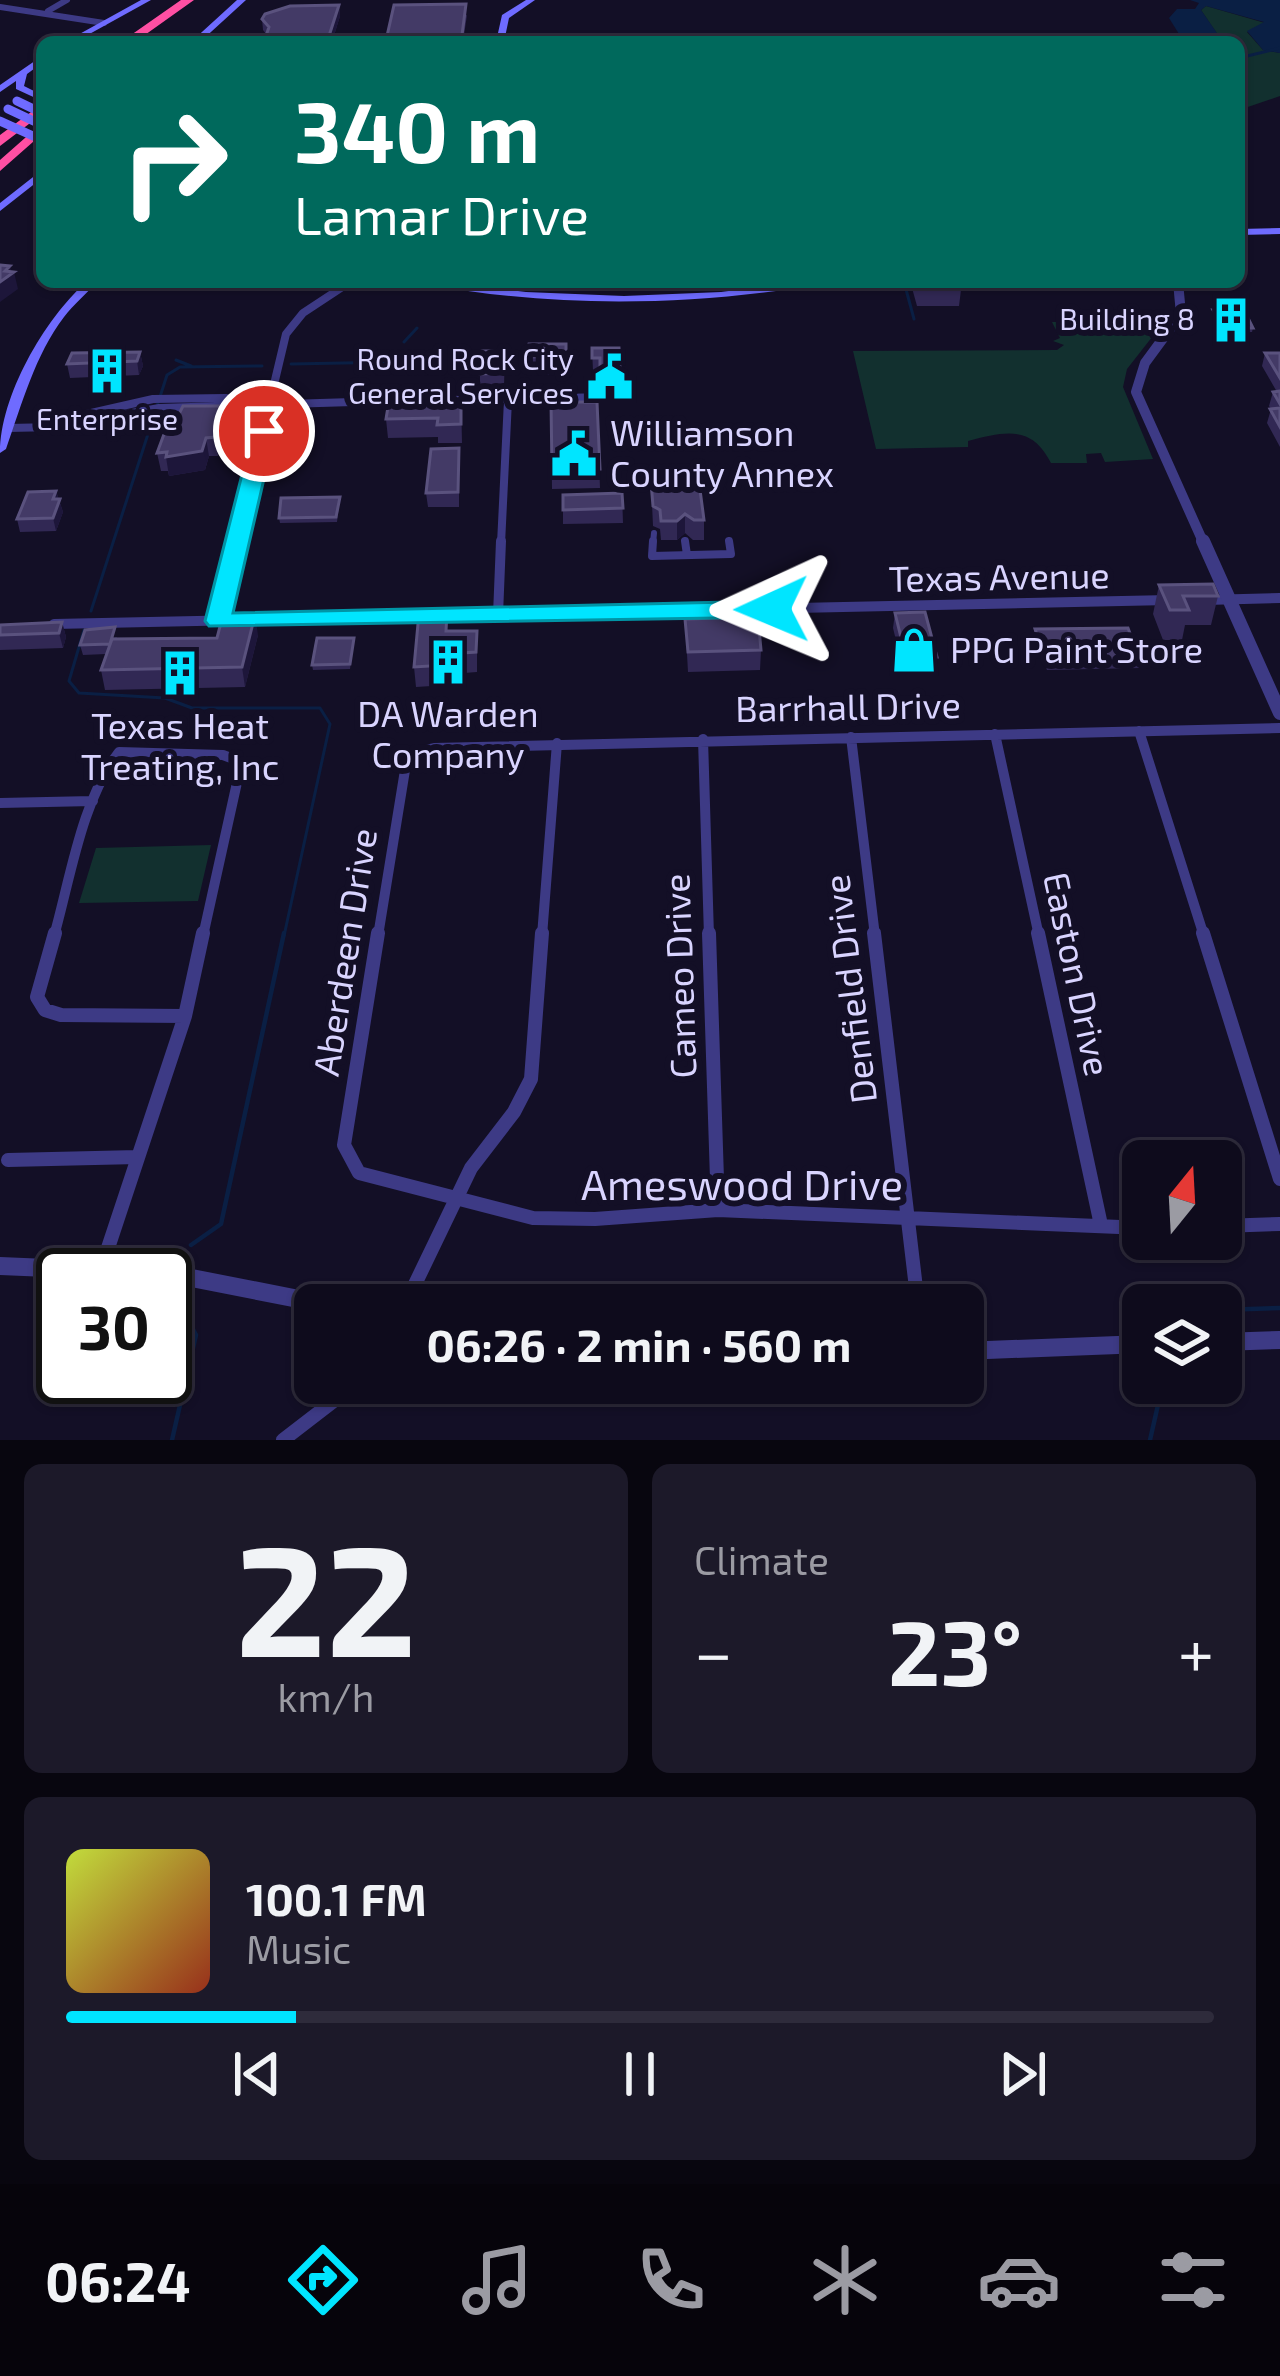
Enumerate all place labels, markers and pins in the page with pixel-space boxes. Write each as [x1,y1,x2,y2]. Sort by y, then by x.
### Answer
building icon: Building 8 [1206,295,1256,345]
place label: Building 8 [1059,300,1195,336]
place label: Round Rock City General Services [348,340,574,410]
building icon: Enterprise [82,346,132,396]
public building icon: Round Rock City General Services [585,352,635,402]
pin [213,380,315,482]
place label: Enterprise [36,400,178,436]
place label: Williamson County Annex [610,410,834,494]
public building icon: Williamson County Annex [549,429,599,479]
shop icon: PPG Paint Store [889,625,939,675]
place label: PPG Paint Store [950,627,1203,670]
building icon: DA Warden Company [423,637,473,687]
building icon: Texas Heat Treating, Inc [155,648,205,698]
place label: DA Warden Company [357,691,539,775]
place label: Texas Heat Treating, Inc [81,703,279,787]

